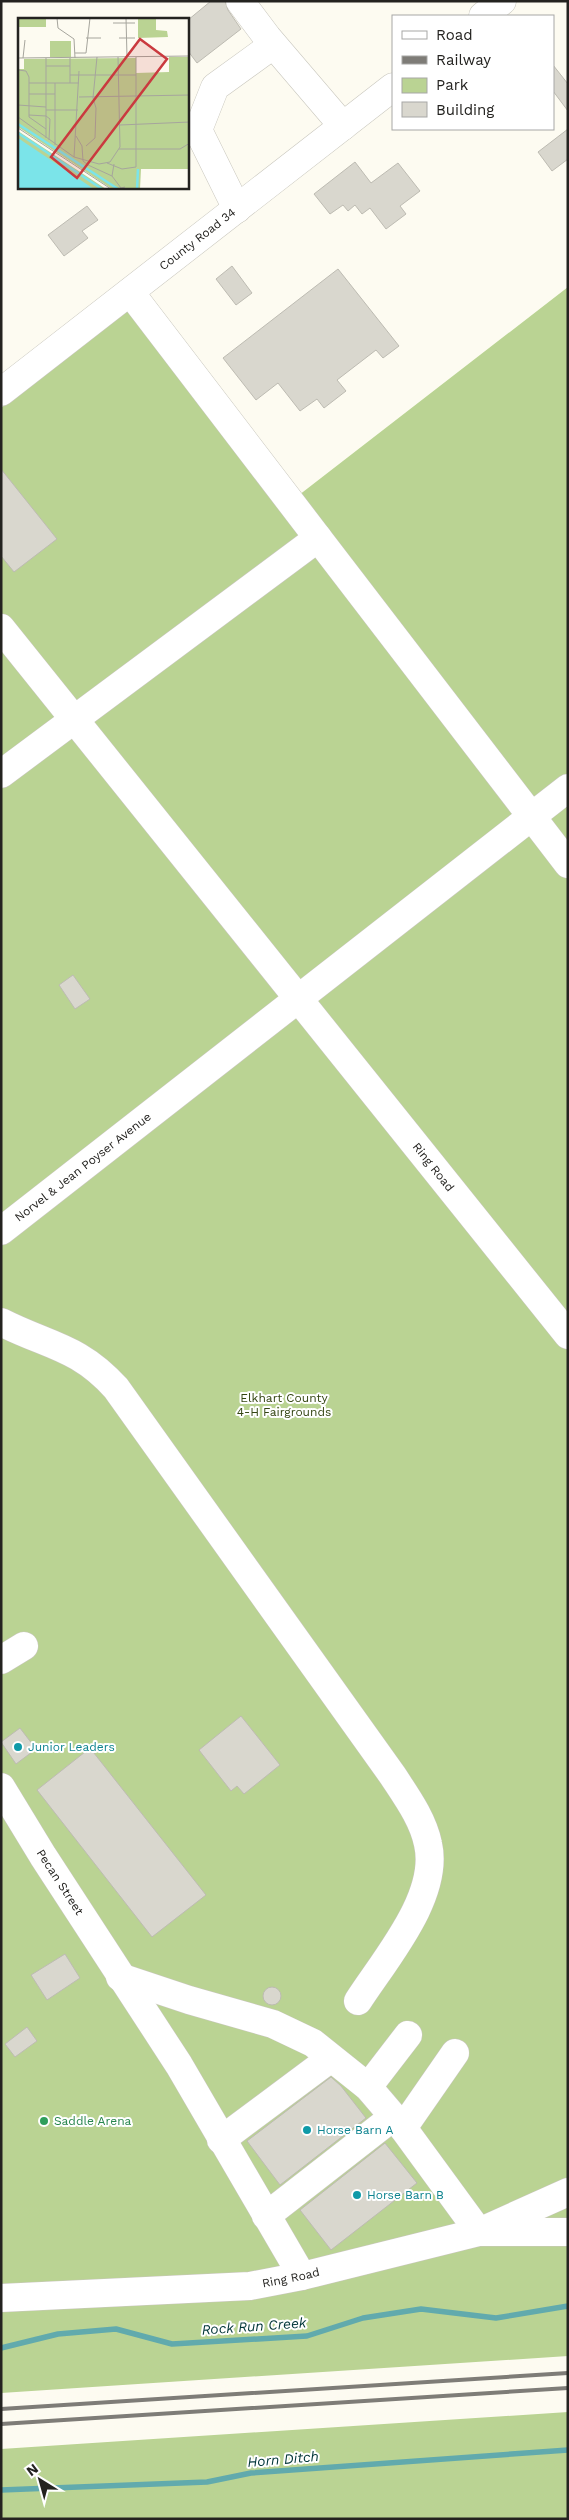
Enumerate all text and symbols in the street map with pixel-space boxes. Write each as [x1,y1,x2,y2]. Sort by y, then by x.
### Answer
legend [392,15,554,130]
inset map [18,18,189,189]
text: Road [436,26,473,44]
text: Railway [436,51,491,69]
text: Park [436,76,469,94]
text: Building [436,101,494,119]
street label: County Road 34 [157,205,239,273]
street label: Norvel & Jean Poyser Avenue [12,1109,154,1224]
street label: Ring Road [410,1140,457,1194]
park label: Elkhart County 4-H Fairgrounds [237,1391,331,1419]
place label: Junior Leaders [28,1740,115,1754]
marker: Junior Leaders [12,1741,24,1753]
street label: Pecan Street [34,1847,86,1918]
place label: Saddle Arena [54,2114,132,2128]
marker: Saddle Arena [38,2115,50,2127]
place label: Horse Barn A [317,2123,393,2137]
marker: Horse Barn A [301,2124,313,2136]
place label: Horse Barn B [367,2188,444,2202]
marker: Horse Barn B [351,2189,363,2201]
street label: Ring Road [261,2265,321,2291]
water label: Rock Run Creek [201,2314,307,2338]
water label: Horn Ditch [247,2448,319,2470]
north arrow [15,2455,65,2505]
text: N [23,2460,41,2479]

